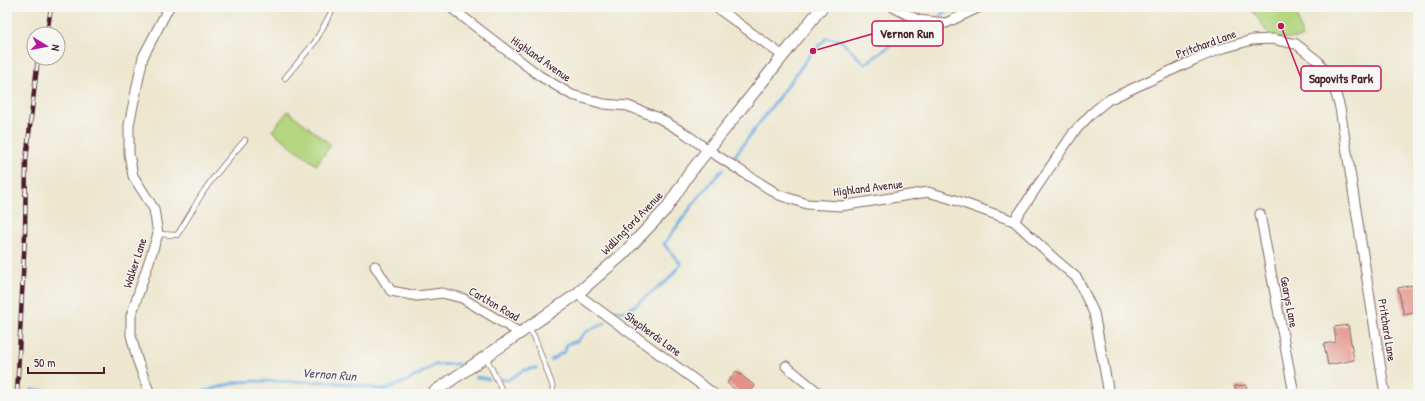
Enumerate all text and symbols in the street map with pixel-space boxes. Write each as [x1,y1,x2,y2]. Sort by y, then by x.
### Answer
callout: Vernon Run [872,21,943,46]
text: Vernon Run [880,24,934,42]
street label: Pritchard Lane [1173,25,1239,62]
north arrow [26,26,66,66]
street label: Highland Avenue [508,32,575,86]
text: N [48,44,63,52]
callout: Sapovits Park [1301,66,1381,91]
text: Sapovits Park [1309,69,1374,88]
street label: Highland Avenue [832,175,904,200]
street label: Wallingford Avenue [597,187,667,258]
street label: Walker Lane [118,235,151,290]
street label: Gearys Lane [1276,275,1303,329]
street label: Carlton Road [466,282,523,325]
street label: Pritchard Lane [1374,297,1401,363]
street label: Shepherds Lane [621,307,685,360]
scale bar [28,349,104,375]
text: 50 m [34,354,55,371]
water label: Vernon Run [301,363,358,385]

